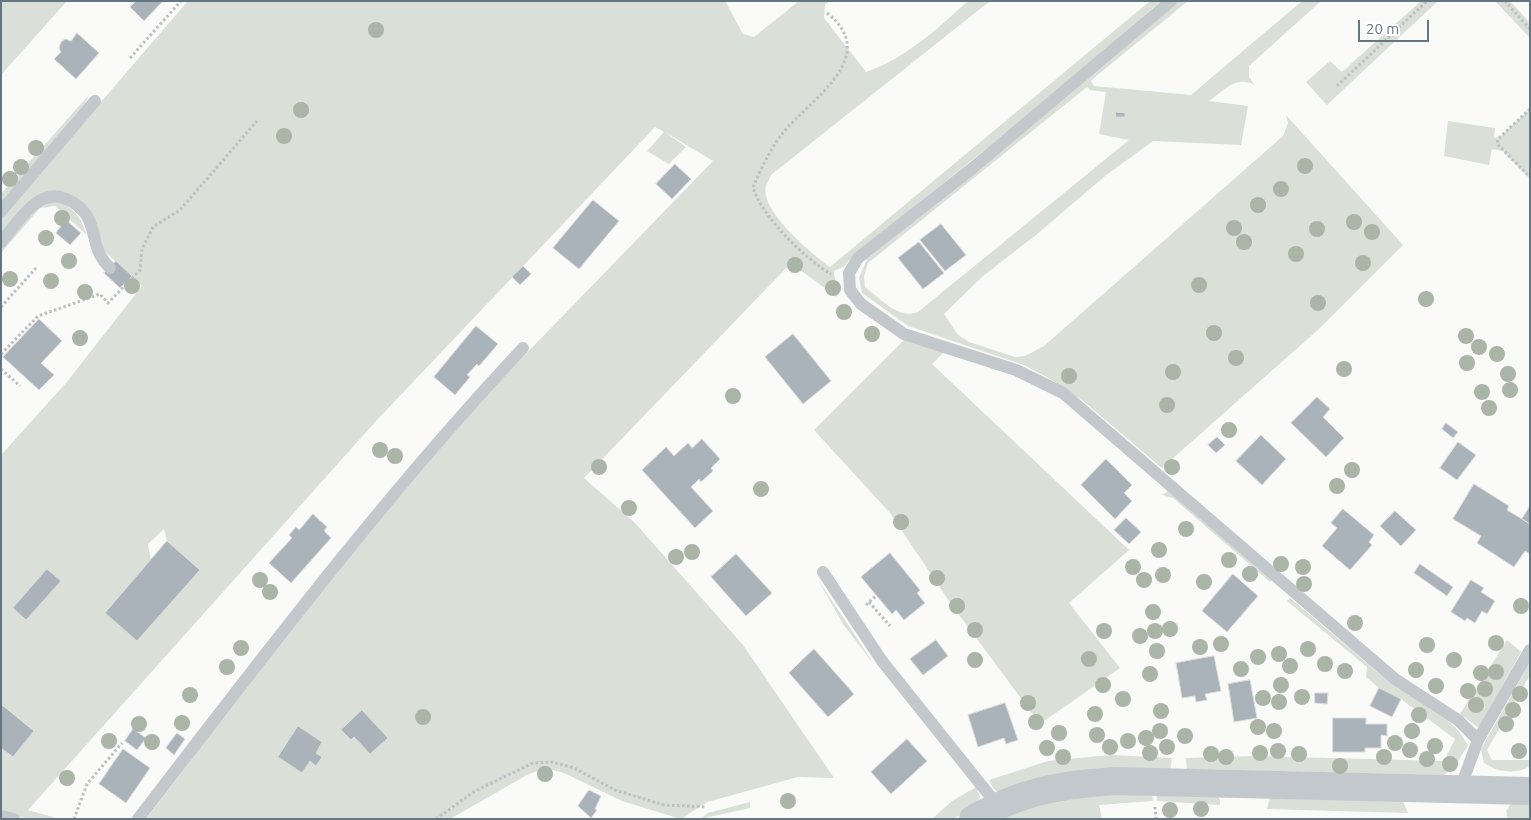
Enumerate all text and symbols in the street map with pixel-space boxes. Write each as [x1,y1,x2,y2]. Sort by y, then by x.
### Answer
scale bar [1361,10,1432,42]
text: 20 m [1366,20,1399,37]

